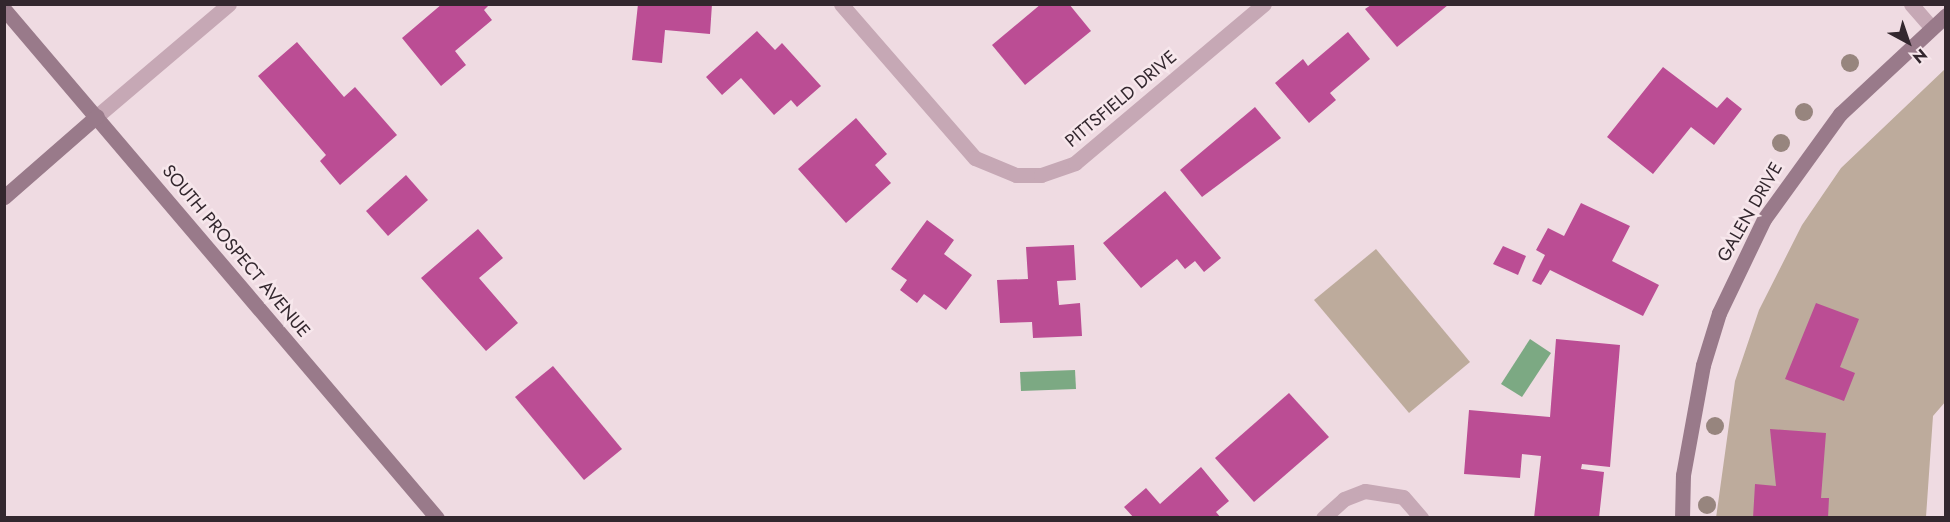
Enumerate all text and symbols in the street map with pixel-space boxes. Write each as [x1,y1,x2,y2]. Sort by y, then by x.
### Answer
north arrow [1878,12,1938,72]
text: N [1908,43,1932,69]
street label: PITTSFIELD DRIVE [1061,46,1181,152]
street label: GALEN DRIVE [1713,158,1787,266]
street label: SOUTH PROSPECT AVENUE [158,160,314,342]

